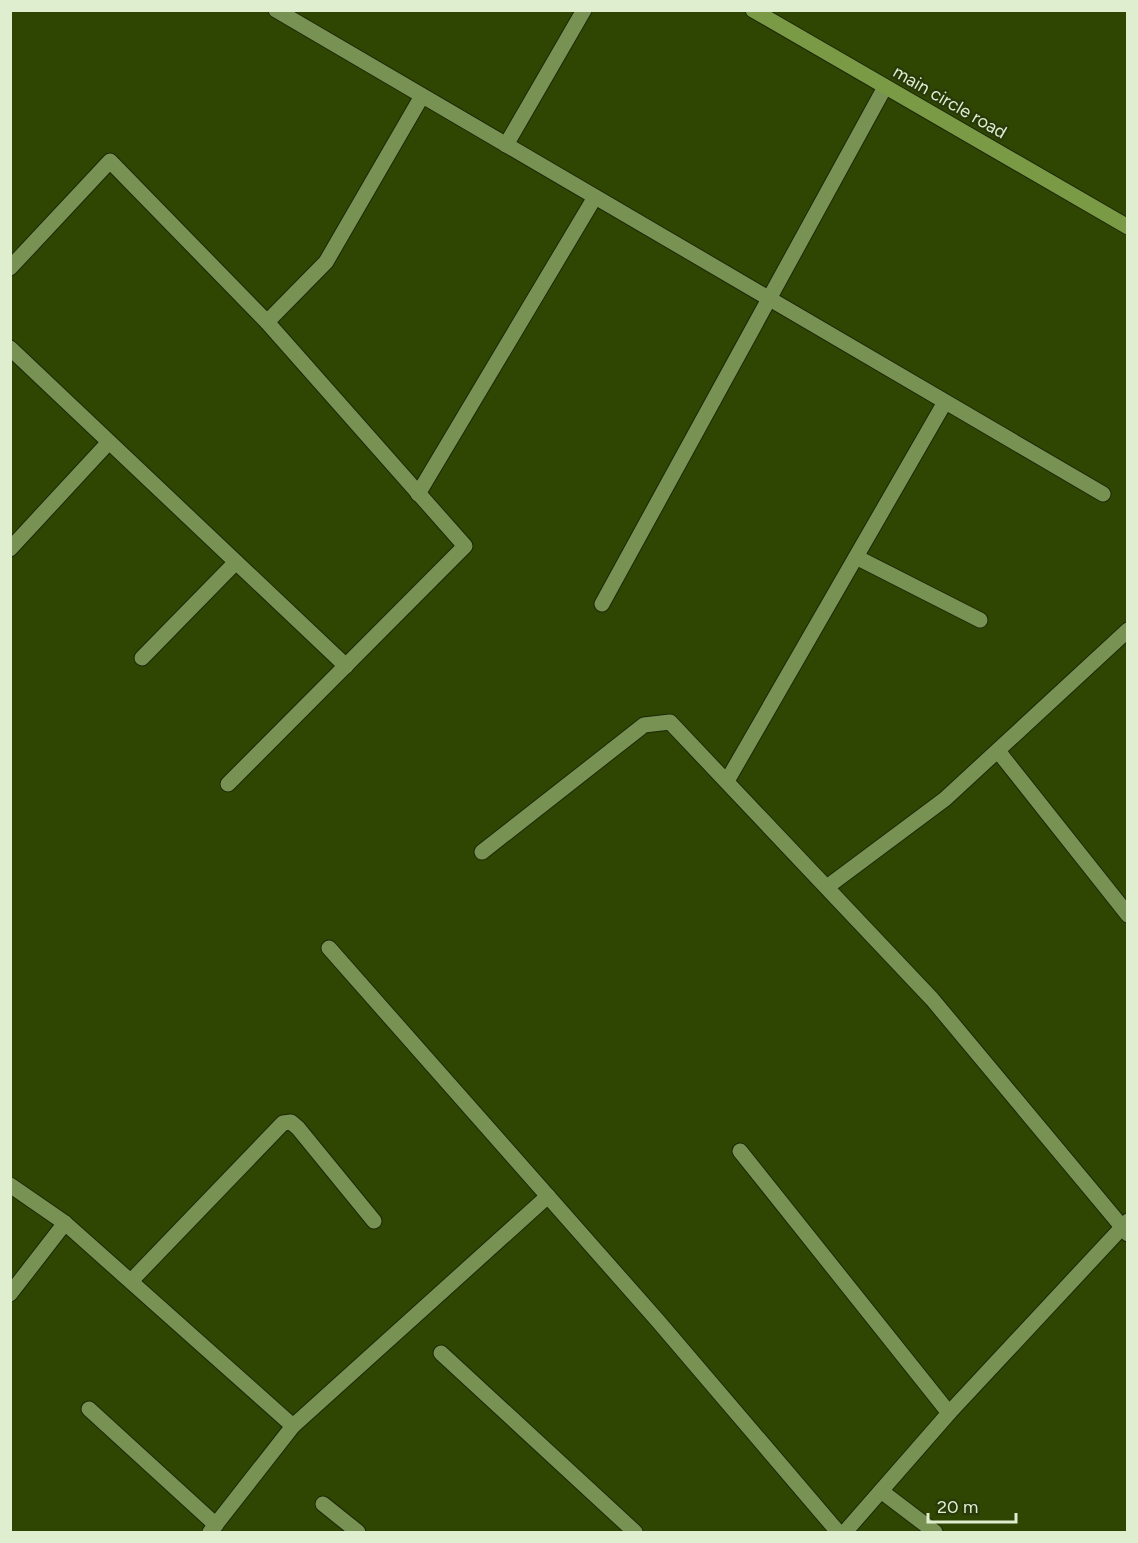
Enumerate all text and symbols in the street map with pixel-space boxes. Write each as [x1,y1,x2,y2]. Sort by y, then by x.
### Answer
street label: main circle road [889,61,1011,143]
scale bar [928,1486,1016,1524]
text: 20 m [937,1496,978,1518]

